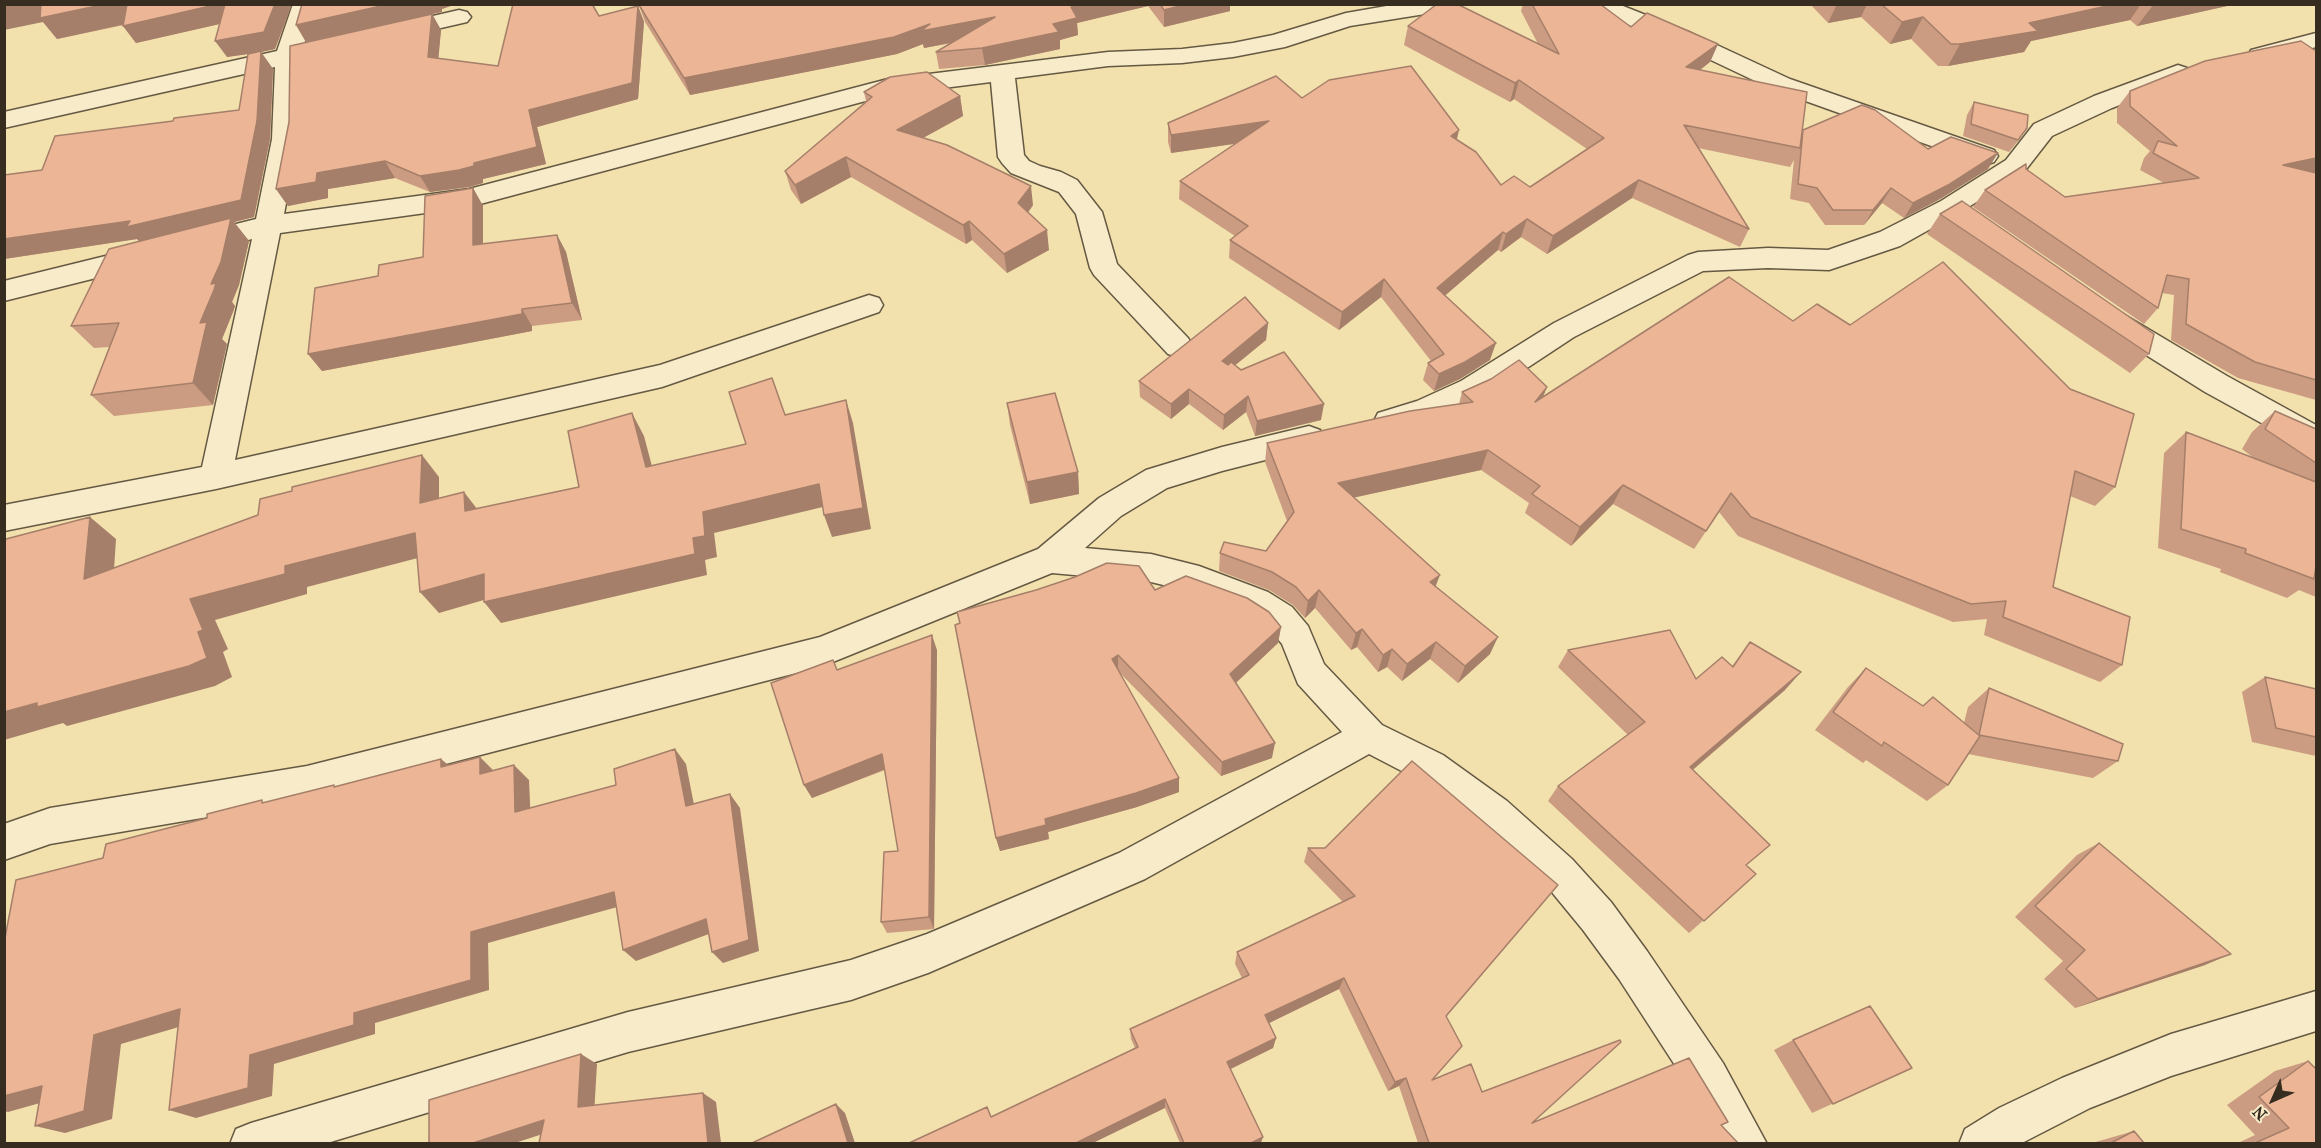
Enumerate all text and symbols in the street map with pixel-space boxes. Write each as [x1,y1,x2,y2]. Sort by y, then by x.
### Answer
north arrow [2243,1070,2303,1130]
text: N [2249,1102,2271,1124]

